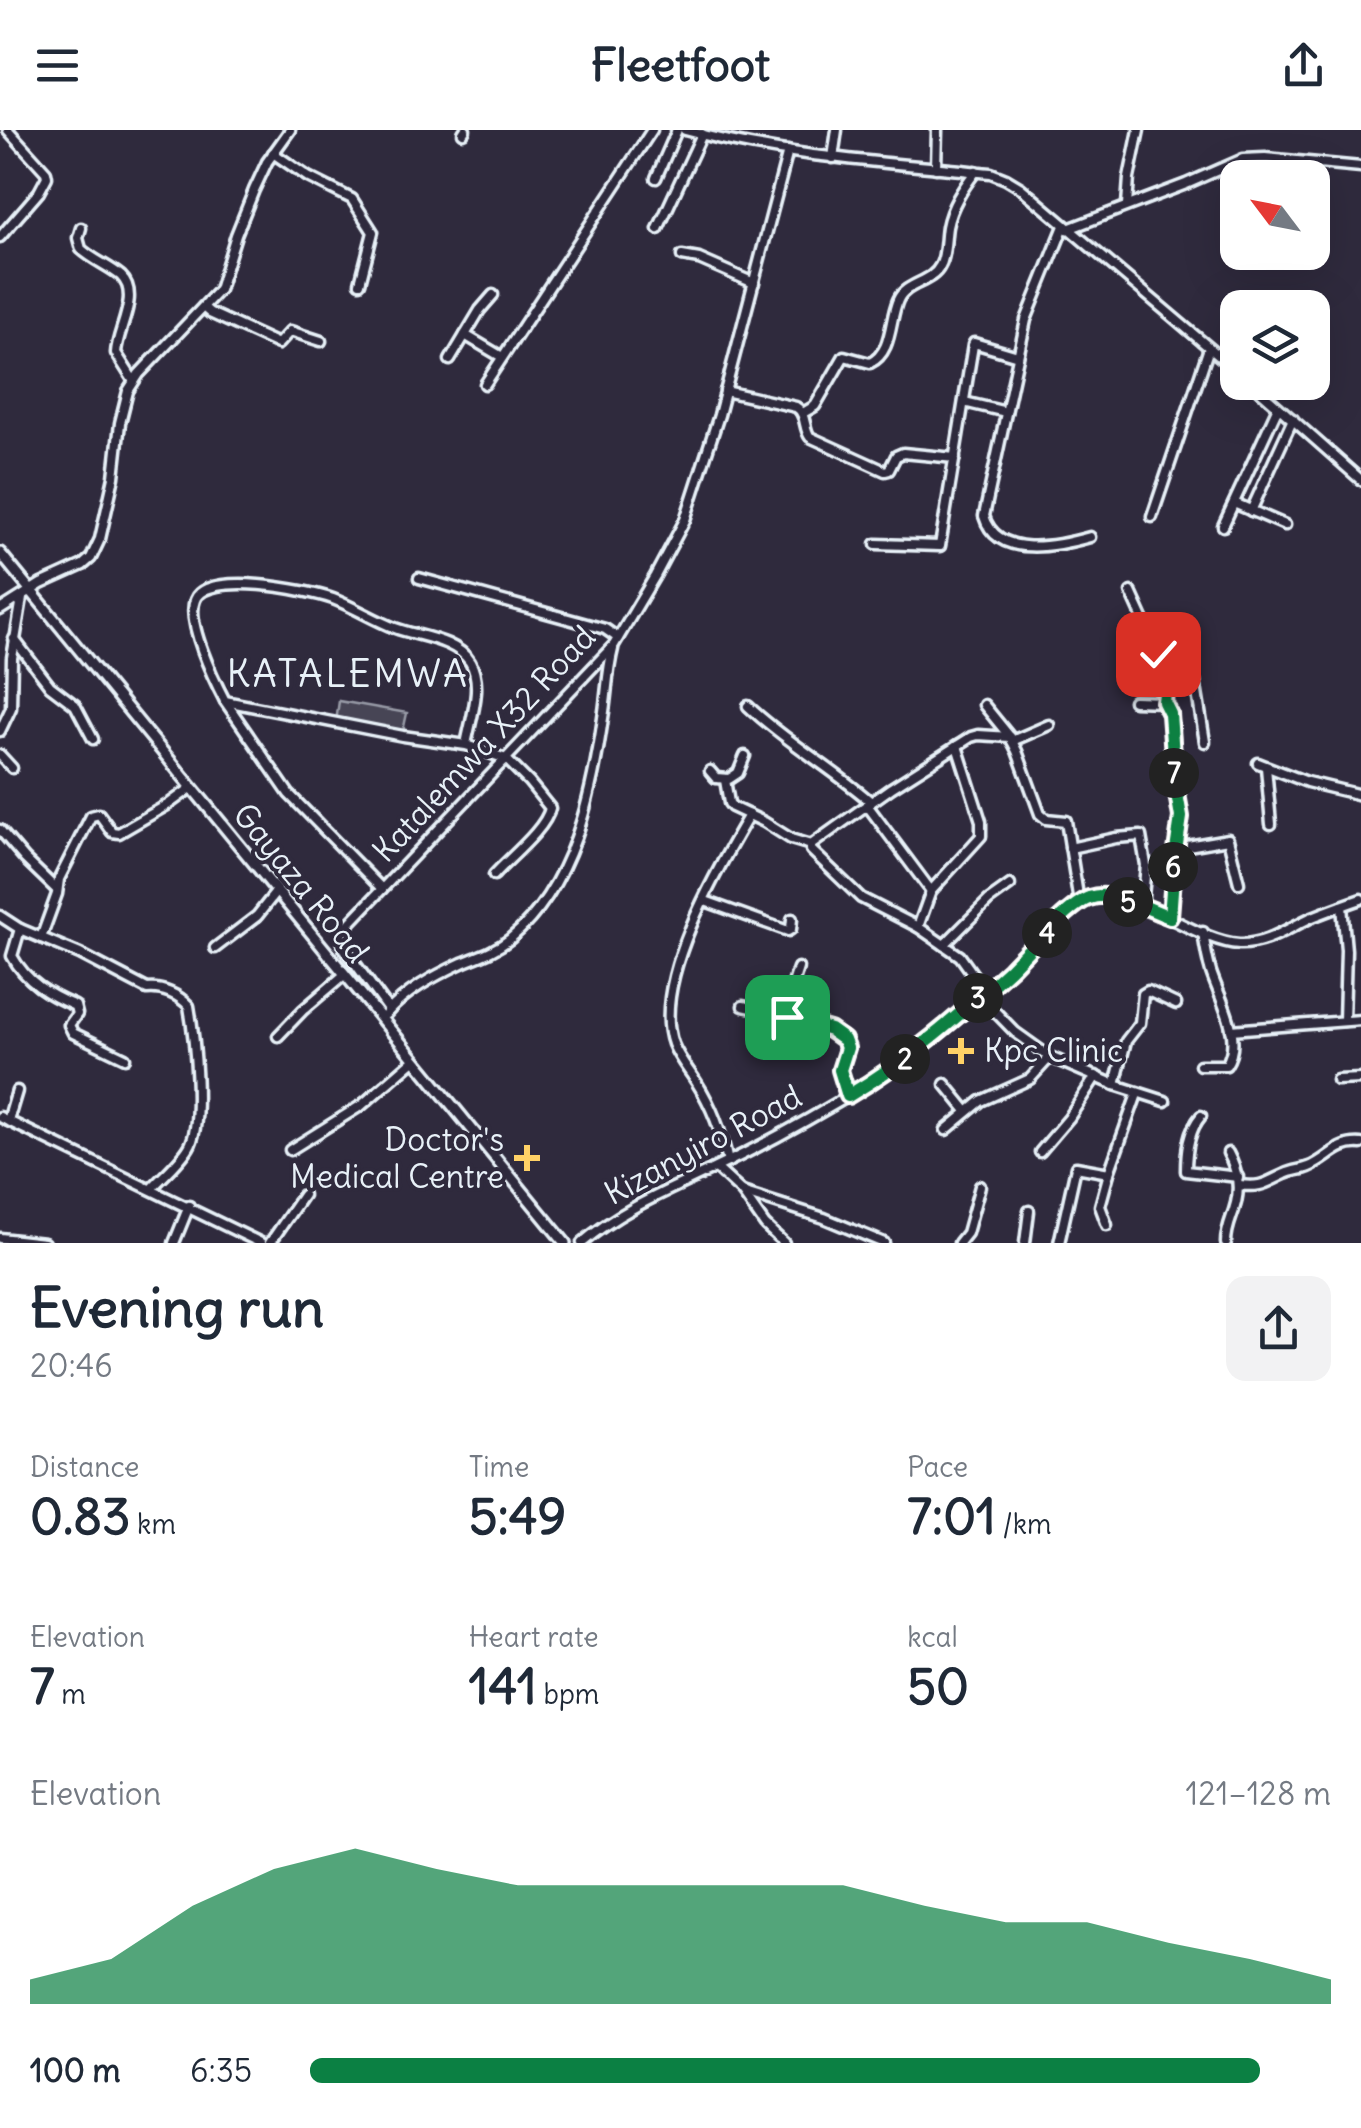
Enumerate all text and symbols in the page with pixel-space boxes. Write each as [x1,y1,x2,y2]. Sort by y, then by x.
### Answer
text: Fleetfoot [591,37,770,93]
icon: menu [30,38,85,93]
icon: share [1276,38,1331,93]
north arrow [1220,160,1330,270]
map controls [1220,160,1330,400]
button: layers [1220,290,1330,400]
pin [1116,612,1201,697]
street label: Katalemwa X32 Road [363,617,604,870]
icon: check [1131,627,1186,682]
district label: KATALEMWA [226,650,470,697]
pin: 7 [1149,748,1199,798]
text: 7 [1167,755,1181,791]
street label: Gayaza Road [225,795,378,971]
pin: 6 [1148,842,1198,892]
text: 6 [1165,849,1181,885]
pin: 5 [1103,877,1153,927]
text: 5 [1120,884,1136,920]
pin: 4 [1022,908,1072,958]
text: 4 [1039,915,1055,951]
pin: 3 [953,973,1003,1023]
pin [745,975,830,1060]
text: 3 [970,980,986,1016]
icon: arrive [760,990,815,1045]
place label: Kpc Clinic [984,1030,1123,1071]
pin: 2 [880,1034,930,1084]
marker: Kpc Clinic [948,1038,974,1064]
text: 2 [897,1041,913,1077]
street label: Kizanyiro Road [597,1075,808,1214]
place label: Doctor's Medical Centre [290,1119,504,1197]
marker: Doctor's Medical Centre [514,1145,540,1171]
text: Evening run [30,1273,324,1342]
button: share [1226,1276,1331,1381]
text: 20:46 [30,1345,113,1386]
text: Distance [30,1449,139,1485]
text: Time [469,1449,529,1485]
text: Pace [907,1449,968,1485]
text: 0.83 [30,1485,130,1548]
text: 5:49 [469,1485,566,1548]
text: 7:01 [907,1485,996,1548]
text: km [130,1506,176,1542]
text: /km [996,1506,1052,1542]
text: Elevation [30,1619,145,1655]
text: Heart rate [469,1619,599,1655]
text: kcal [907,1619,958,1655]
text: 7 [30,1655,55,1718]
text: 141 [469,1655,537,1718]
text: 50 [907,1655,969,1718]
text: m [55,1676,86,1712]
text: bpm [537,1676,599,1712]
text: Elevation [30,1773,161,1814]
text: 121–128 m [1186,1773,1331,1814]
text: 100 m [30,2050,121,2091]
text: 6:35 [190,2050,252,2091]

